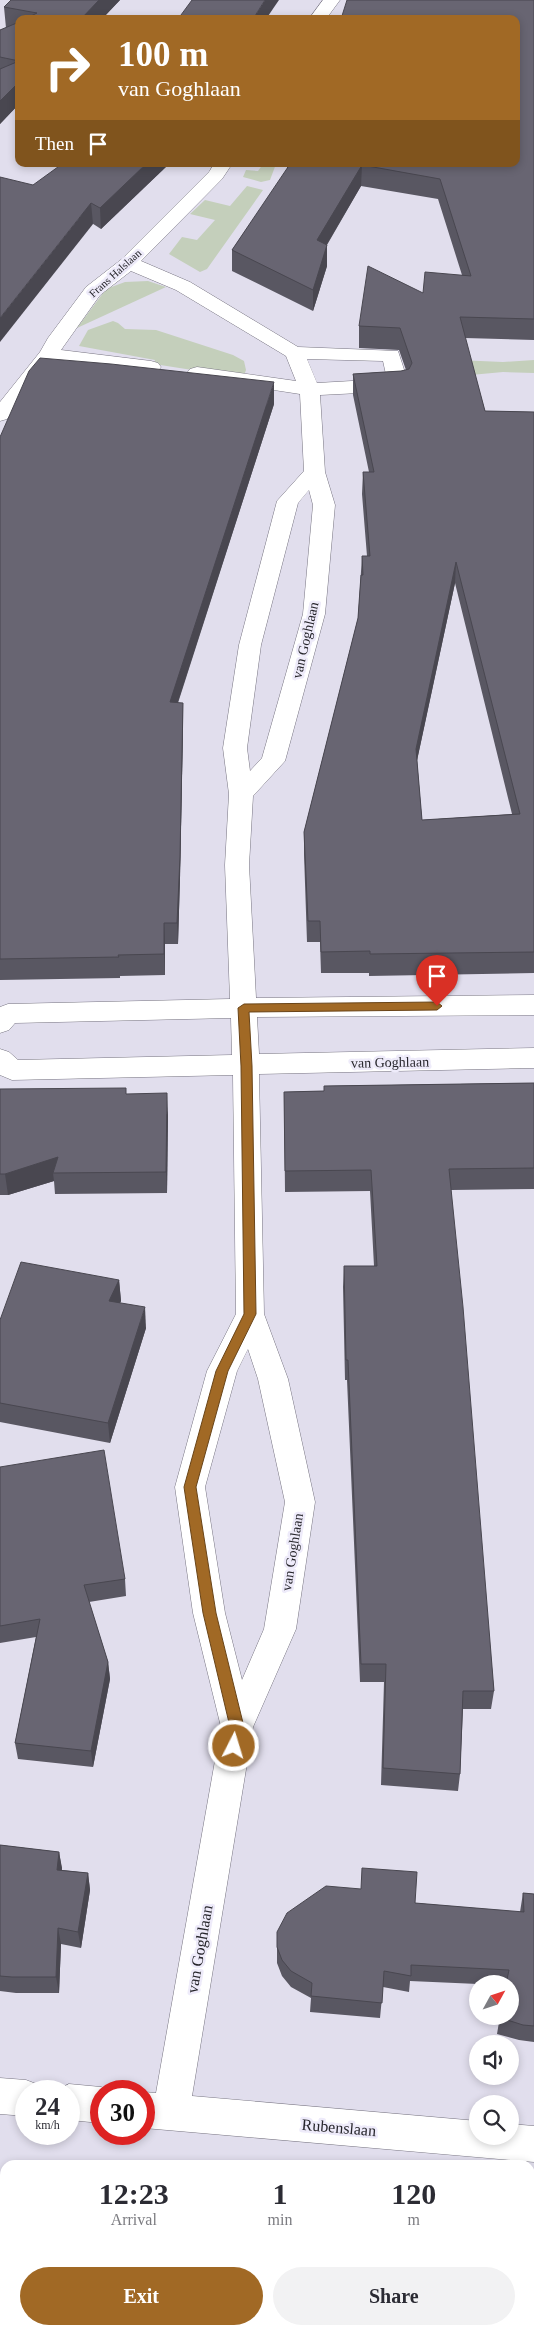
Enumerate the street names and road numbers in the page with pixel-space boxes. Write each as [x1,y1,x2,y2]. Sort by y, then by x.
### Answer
street label: Frans Halslaan [87,246,144,299]
street label: van Goghlaan [289,600,322,680]
street label: van Goghlaan [351,1054,429,1071]
street label: van Goghlaan [279,1512,306,1592]
street label: van Goghlaan [183,1904,217,1995]
street label: Rubenslaan [301,2116,377,2139]

